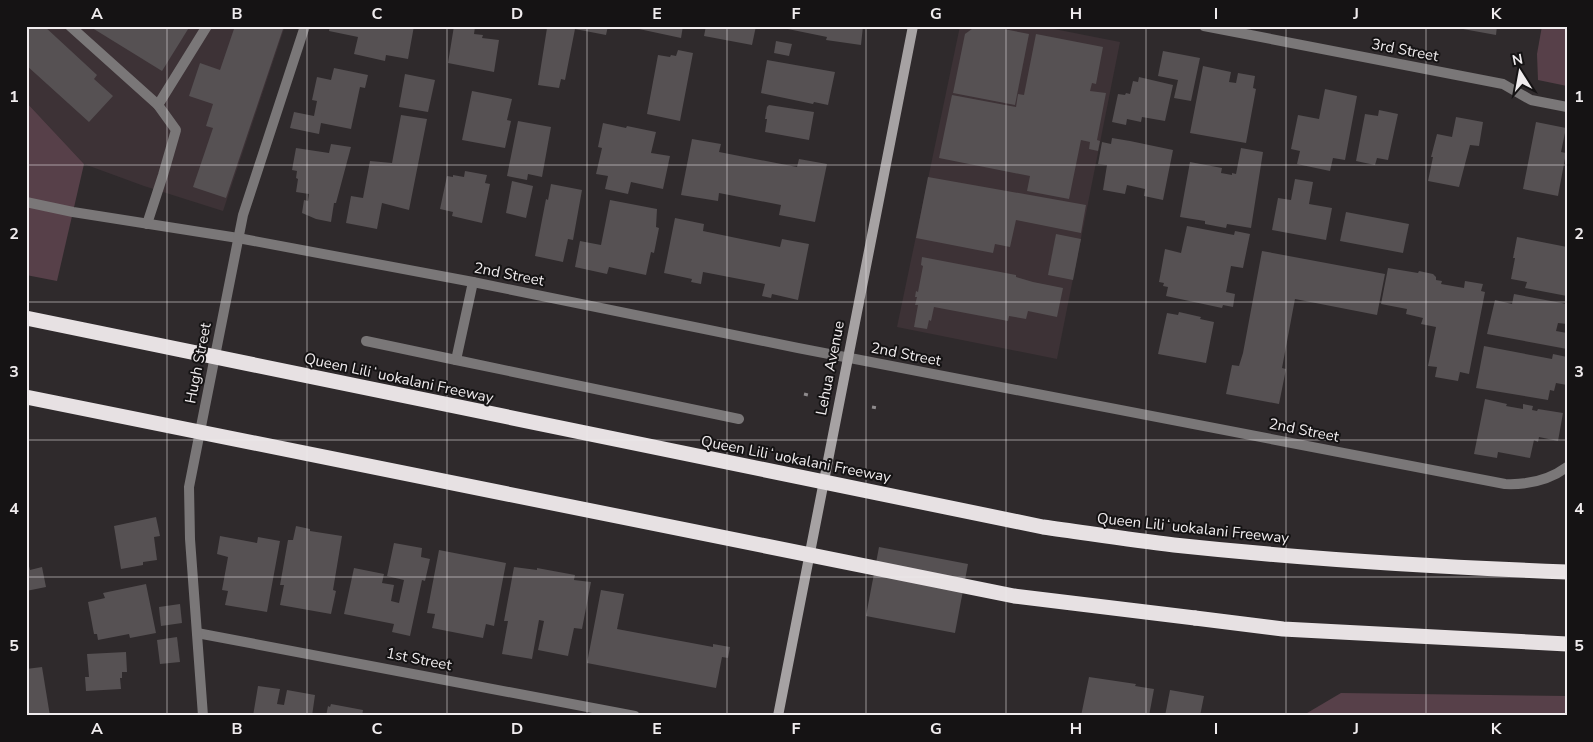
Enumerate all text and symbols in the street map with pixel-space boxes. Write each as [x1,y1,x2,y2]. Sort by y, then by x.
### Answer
text: A [91,3,103,25]
text: B [231,3,243,25]
text: C [372,3,383,25]
text: D [511,3,523,25]
text: E [652,3,662,25]
text: F [792,3,801,25]
text: G [930,3,942,25]
text: H [1070,3,1082,25]
text: I [1214,3,1218,25]
text: J [1352,3,1359,25]
text: K [1491,3,1503,25]
street label: 3rd Street [1370,34,1441,66]
north arrow [1496,48,1546,98]
text: N [1511,49,1525,70]
text: 1 [9,86,19,108]
text: 1 [1574,86,1584,108]
text: 2 [9,223,19,245]
text: 2 [1574,223,1584,245]
street label: 2nd Street [472,257,547,291]
street label: Lehua Avenue [811,319,849,417]
street label: Hugh Street [180,320,216,405]
street label: 2nd Street [869,337,944,371]
street label: Queen Liliʻuokalani Freeway [303,348,496,408]
text: 3 [9,361,19,383]
text: 3 [1574,361,1584,383]
street label: 2nd Street [1267,413,1342,447]
street label: Queen Liliʻuokalani Freeway [699,431,893,487]
text: 4 [9,498,19,520]
text: 4 [1574,498,1584,520]
street label: Queen Liliʻuokalani Freeway [1096,508,1290,548]
text: 5 [9,635,19,657]
text: 5 [1574,635,1584,657]
street label: 1st Street [385,643,454,675]
text: A [91,718,103,740]
text: B [231,718,243,740]
text: C [372,718,383,740]
text: D [511,718,523,740]
text: E [652,718,662,740]
text: F [792,718,801,740]
text: G [930,718,942,740]
text: H [1070,718,1082,740]
text: I [1214,718,1218,740]
text: J [1352,718,1359,740]
text: K [1491,718,1503,740]

